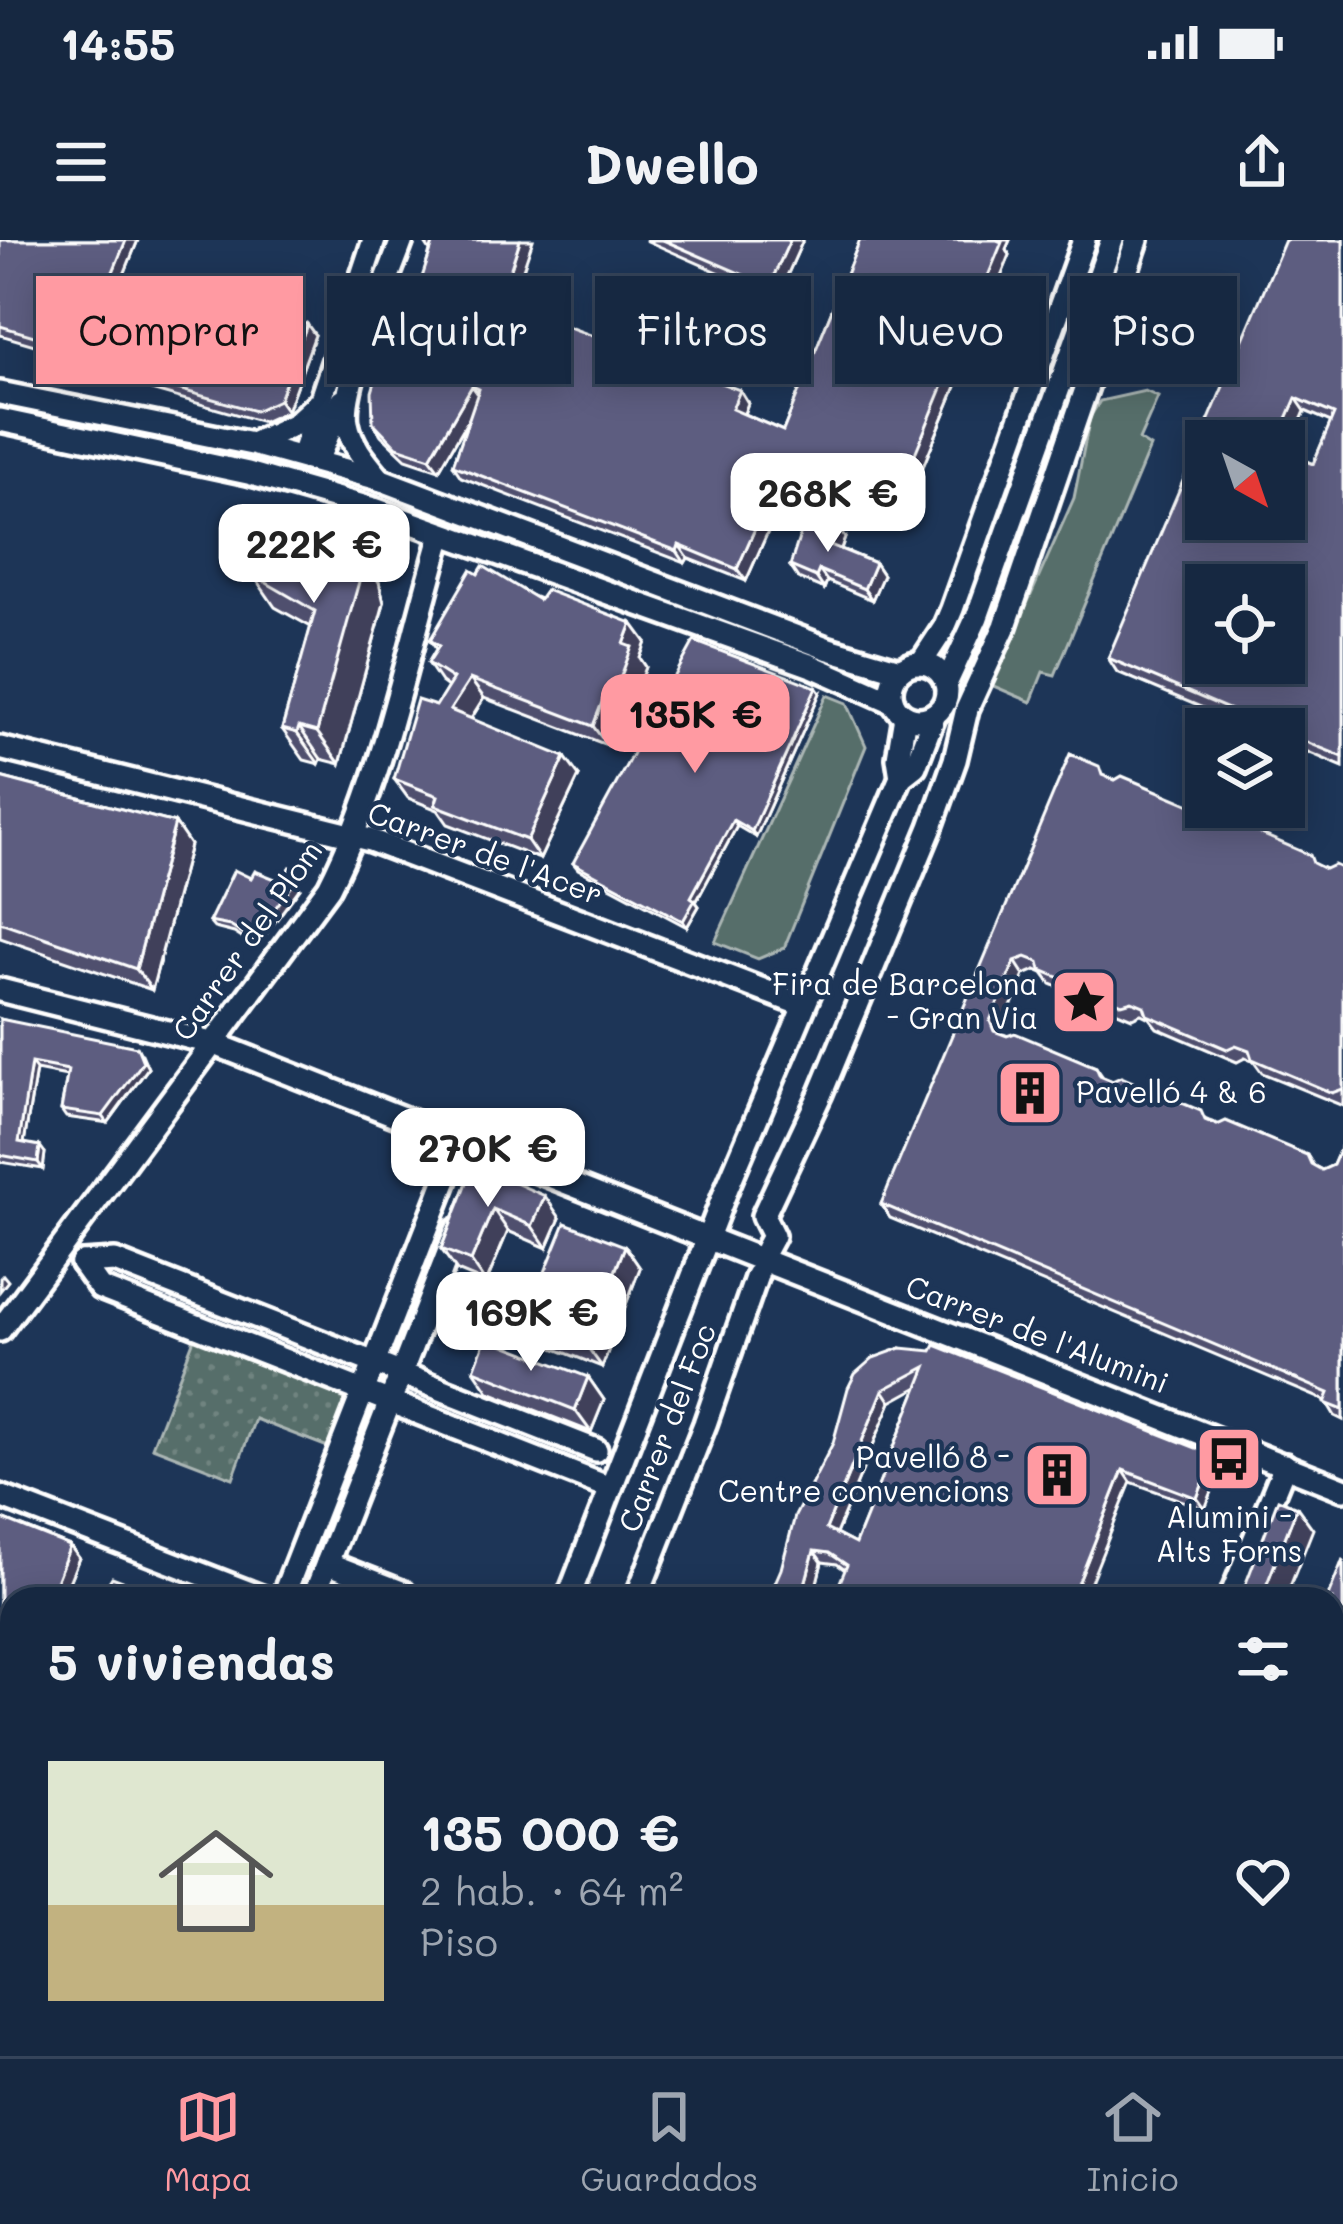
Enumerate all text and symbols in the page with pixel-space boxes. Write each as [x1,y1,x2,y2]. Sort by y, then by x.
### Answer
text: 14:55 [60,13,175,71]
text: Dwello [584,127,759,198]
icon: menu [48,129,114,195]
icon: share [1229,129,1295,195]
chip: Comprar [36,276,303,384]
chip: Alquilar [327,276,571,384]
chip: Filtros [595,276,811,384]
chip: Nuevo [835,276,1046,384]
chip: Piso [1070,276,1237,384]
north arrow [1185,420,1305,540]
map controls [1185,420,1305,828]
pin: 268K € [730,453,926,555]
text: 268K € [758,466,898,517]
pin: 222K € [216,504,412,606]
text: 222K € [246,517,382,568]
button: locate [1185,564,1305,684]
pin: 135K € [597,674,793,776]
text: 135K € [628,687,762,738]
button: layers [1185,708,1305,828]
street label: Carrer de l'Acer [363,791,609,913]
street label: Carrer del Plom [162,832,330,1048]
place label: Fira de Barcelona - Gran Via [772,963,1038,1037]
place icon: Fira de Barcelona - Gran Via [1049,967,1119,1037]
building icon: Pavelló 4 & 6 [995,1058,1065,1128]
place label: Pavelló 4 & 6 [1076,1071,1267,1111]
pin: 270K € [390,1108,586,1210]
text: 270K € [418,1121,558,1172]
street label: Carrer de l'Alumini [901,1265,1175,1402]
pin: 169K € [433,1272,629,1374]
text: 169K € [463,1285,599,1336]
street label: Carrer del Foc [608,1317,724,1537]
bus stop icon: Alumini - Alts Forns [1194,1424,1264,1494]
place label: Pavelló 8 - Centre convencions [718,1436,1010,1510]
building icon: Pavelló 8 - Centre convencions [1022,1440,1092,1510]
place label: Alumini - Alts Forns [1156,1496,1302,1570]
text: 5 viviendas [48,1626,335,1693]
icon: filters [1230,1626,1296,1692]
text: 135 000 € [420,1797,679,1864]
icon: home [144,1809,288,1953]
icon: heart [1230,1848,1296,1914]
text: 2 hab. · 64 m² [420,1864,684,1915]
text: Piso [420,1915,498,1966]
tab: Mapa [164,2084,252,2199]
tab: Guardados [581,2084,758,2199]
tab: Inicio [1087,2084,1179,2199]

